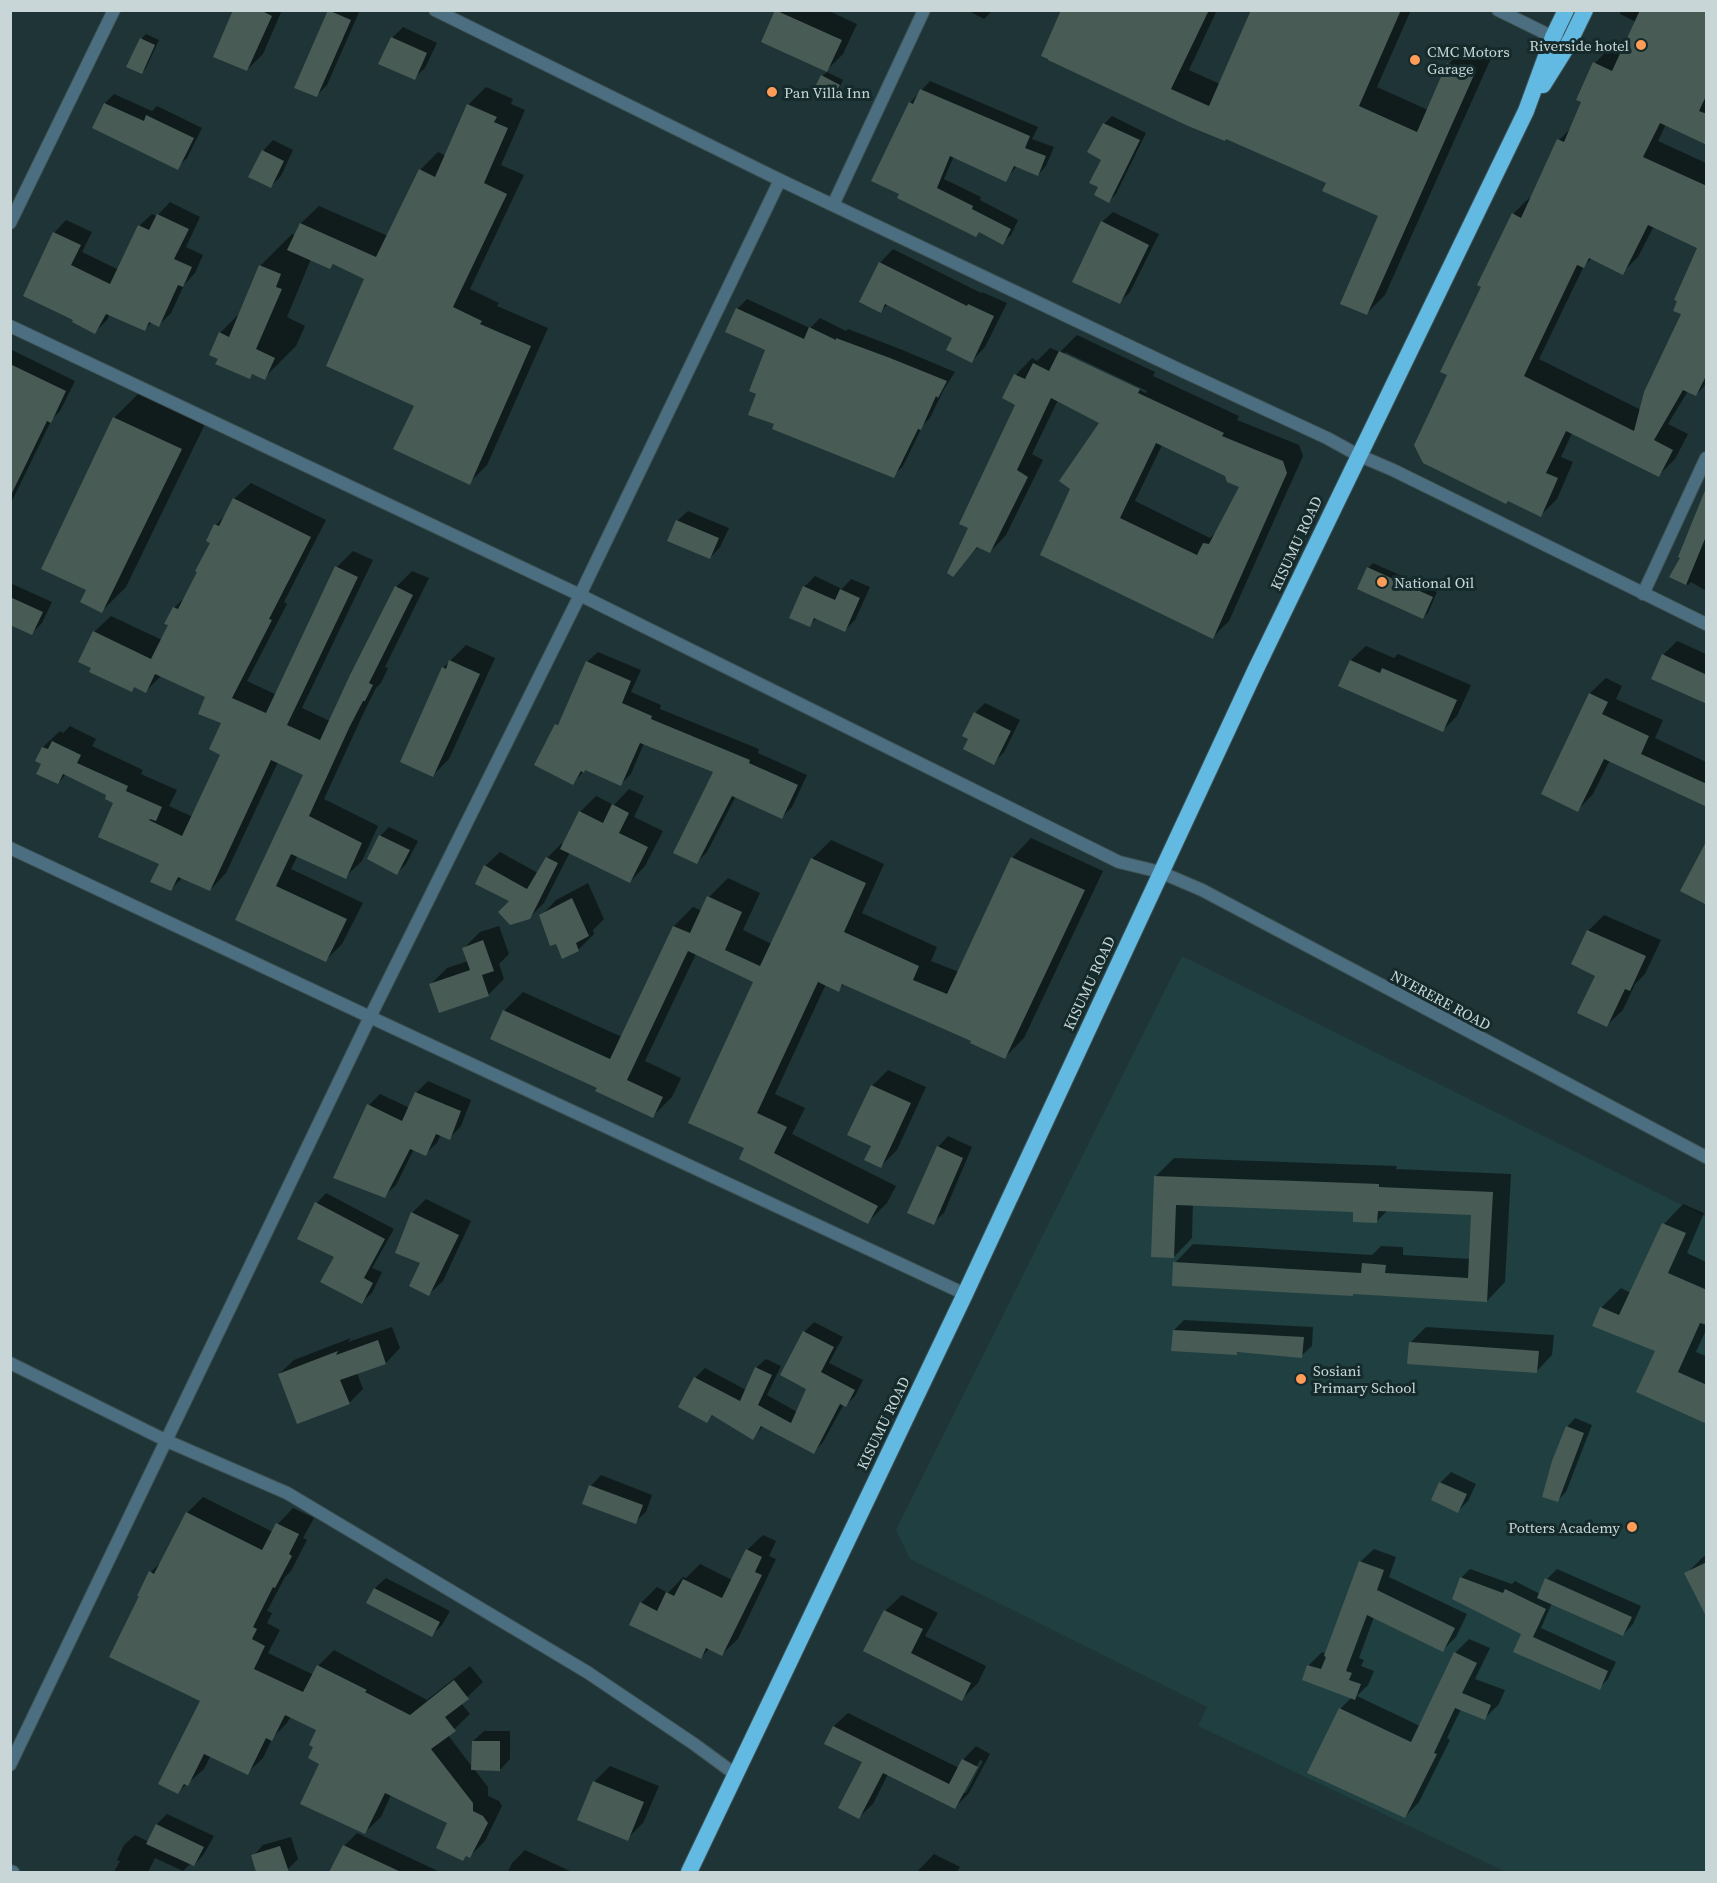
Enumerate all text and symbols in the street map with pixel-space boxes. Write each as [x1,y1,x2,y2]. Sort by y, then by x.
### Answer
place label: Riverside hotel [1529,35,1630,56]
marker: Riverside hotel [1634,38,1648,52]
place label: CMC Motors Garage [1427,41,1510,79]
marker: CMC Motors Garage [1408,53,1422,67]
place label: Pan Villa Inn [784,82,870,103]
marker: Pan Villa Inn [765,85,779,99]
street label: KISUMU ROAD [1265,493,1327,593]
place label: National Oil [1394,572,1475,593]
marker: National Oil [1375,575,1389,589]
street label: KISUMU ROAD [1058,933,1120,1033]
street label: NYERERE ROAD [1387,965,1495,1035]
place label: Sosiani Primary School [1313,1360,1416,1398]
marker: Sosiani Primary School [1294,1372,1308,1386]
street label: KISUMU ROAD [851,1373,915,1473]
place label: Potters Academy [1508,1517,1620,1538]
marker: Potters Academy [1625,1520,1639,1534]

